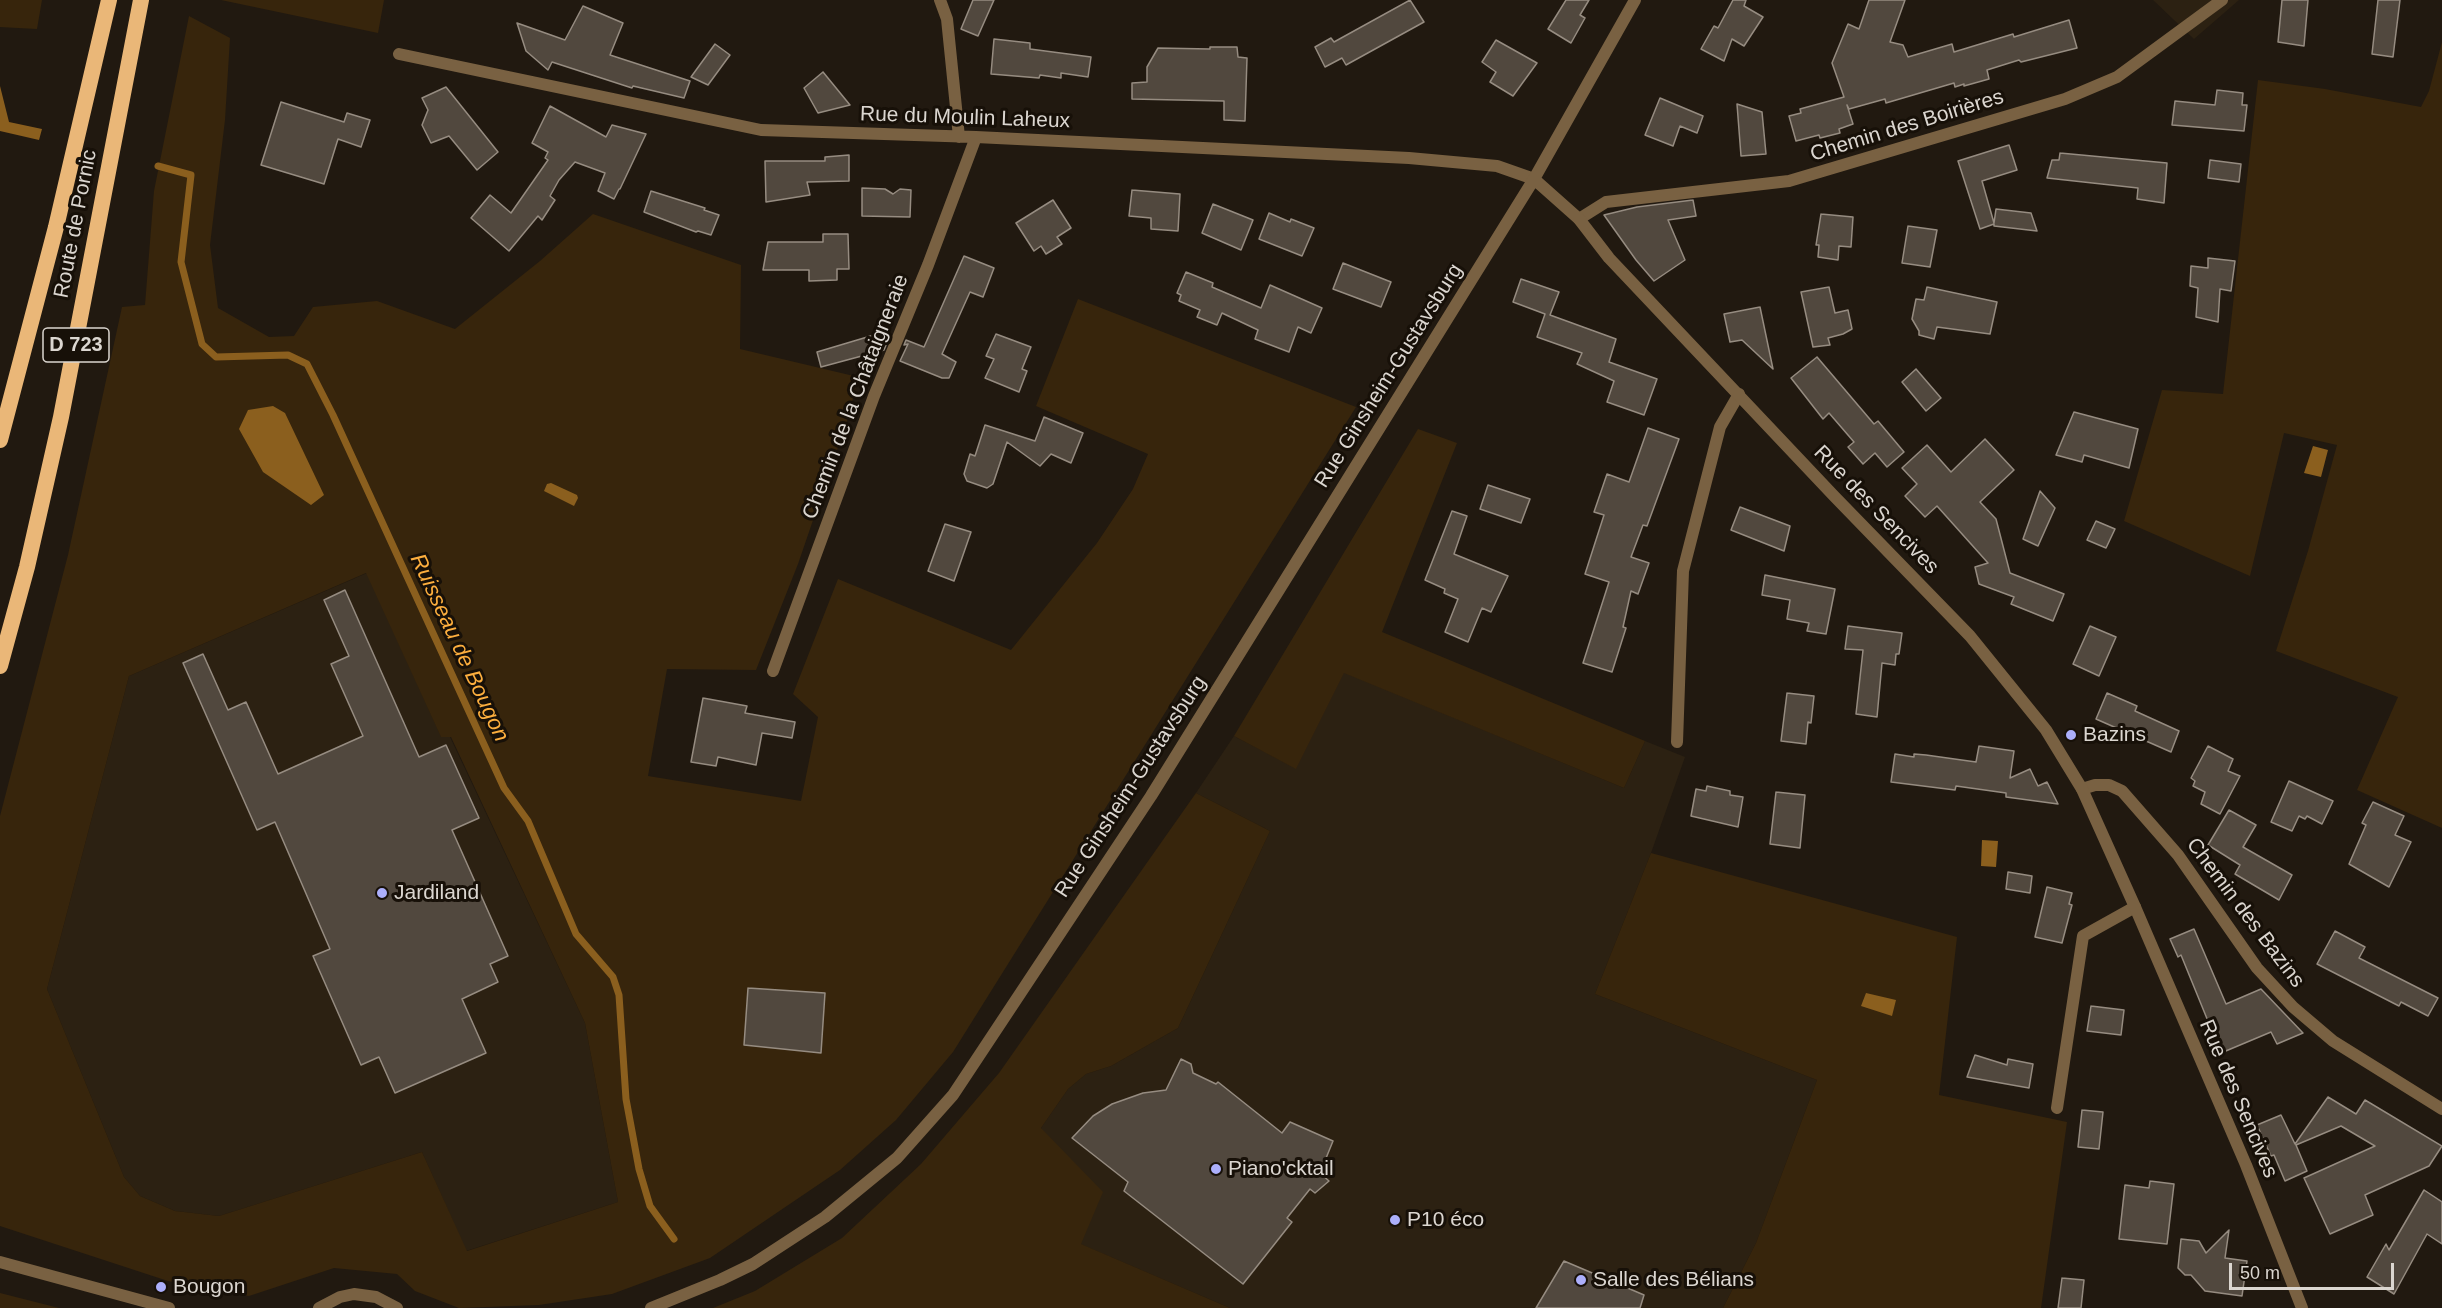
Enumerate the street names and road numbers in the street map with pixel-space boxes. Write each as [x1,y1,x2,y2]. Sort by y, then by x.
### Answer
street label: Chemin des Boirières [1807,85,2007,167]
street label: Rue du Moulin Laheux [860,102,1070,134]
street label: Route de Pornic [49,148,103,300]
street label: Rue Ginsheim-Gustavsburg [1310,259,1468,493]
street label: Chemin de la Châtaigneraie [798,271,914,523]
road number: D 723 [43,328,109,362]
street label: Rue des Sencives [1808,440,1944,580]
street label: Rue Ginsheim-Gustavsburg [1050,671,1212,903]
street label: Chemin des Bazins [2180,833,2310,993]
street label: Rue des Sencives [2193,1016,2283,1182]

